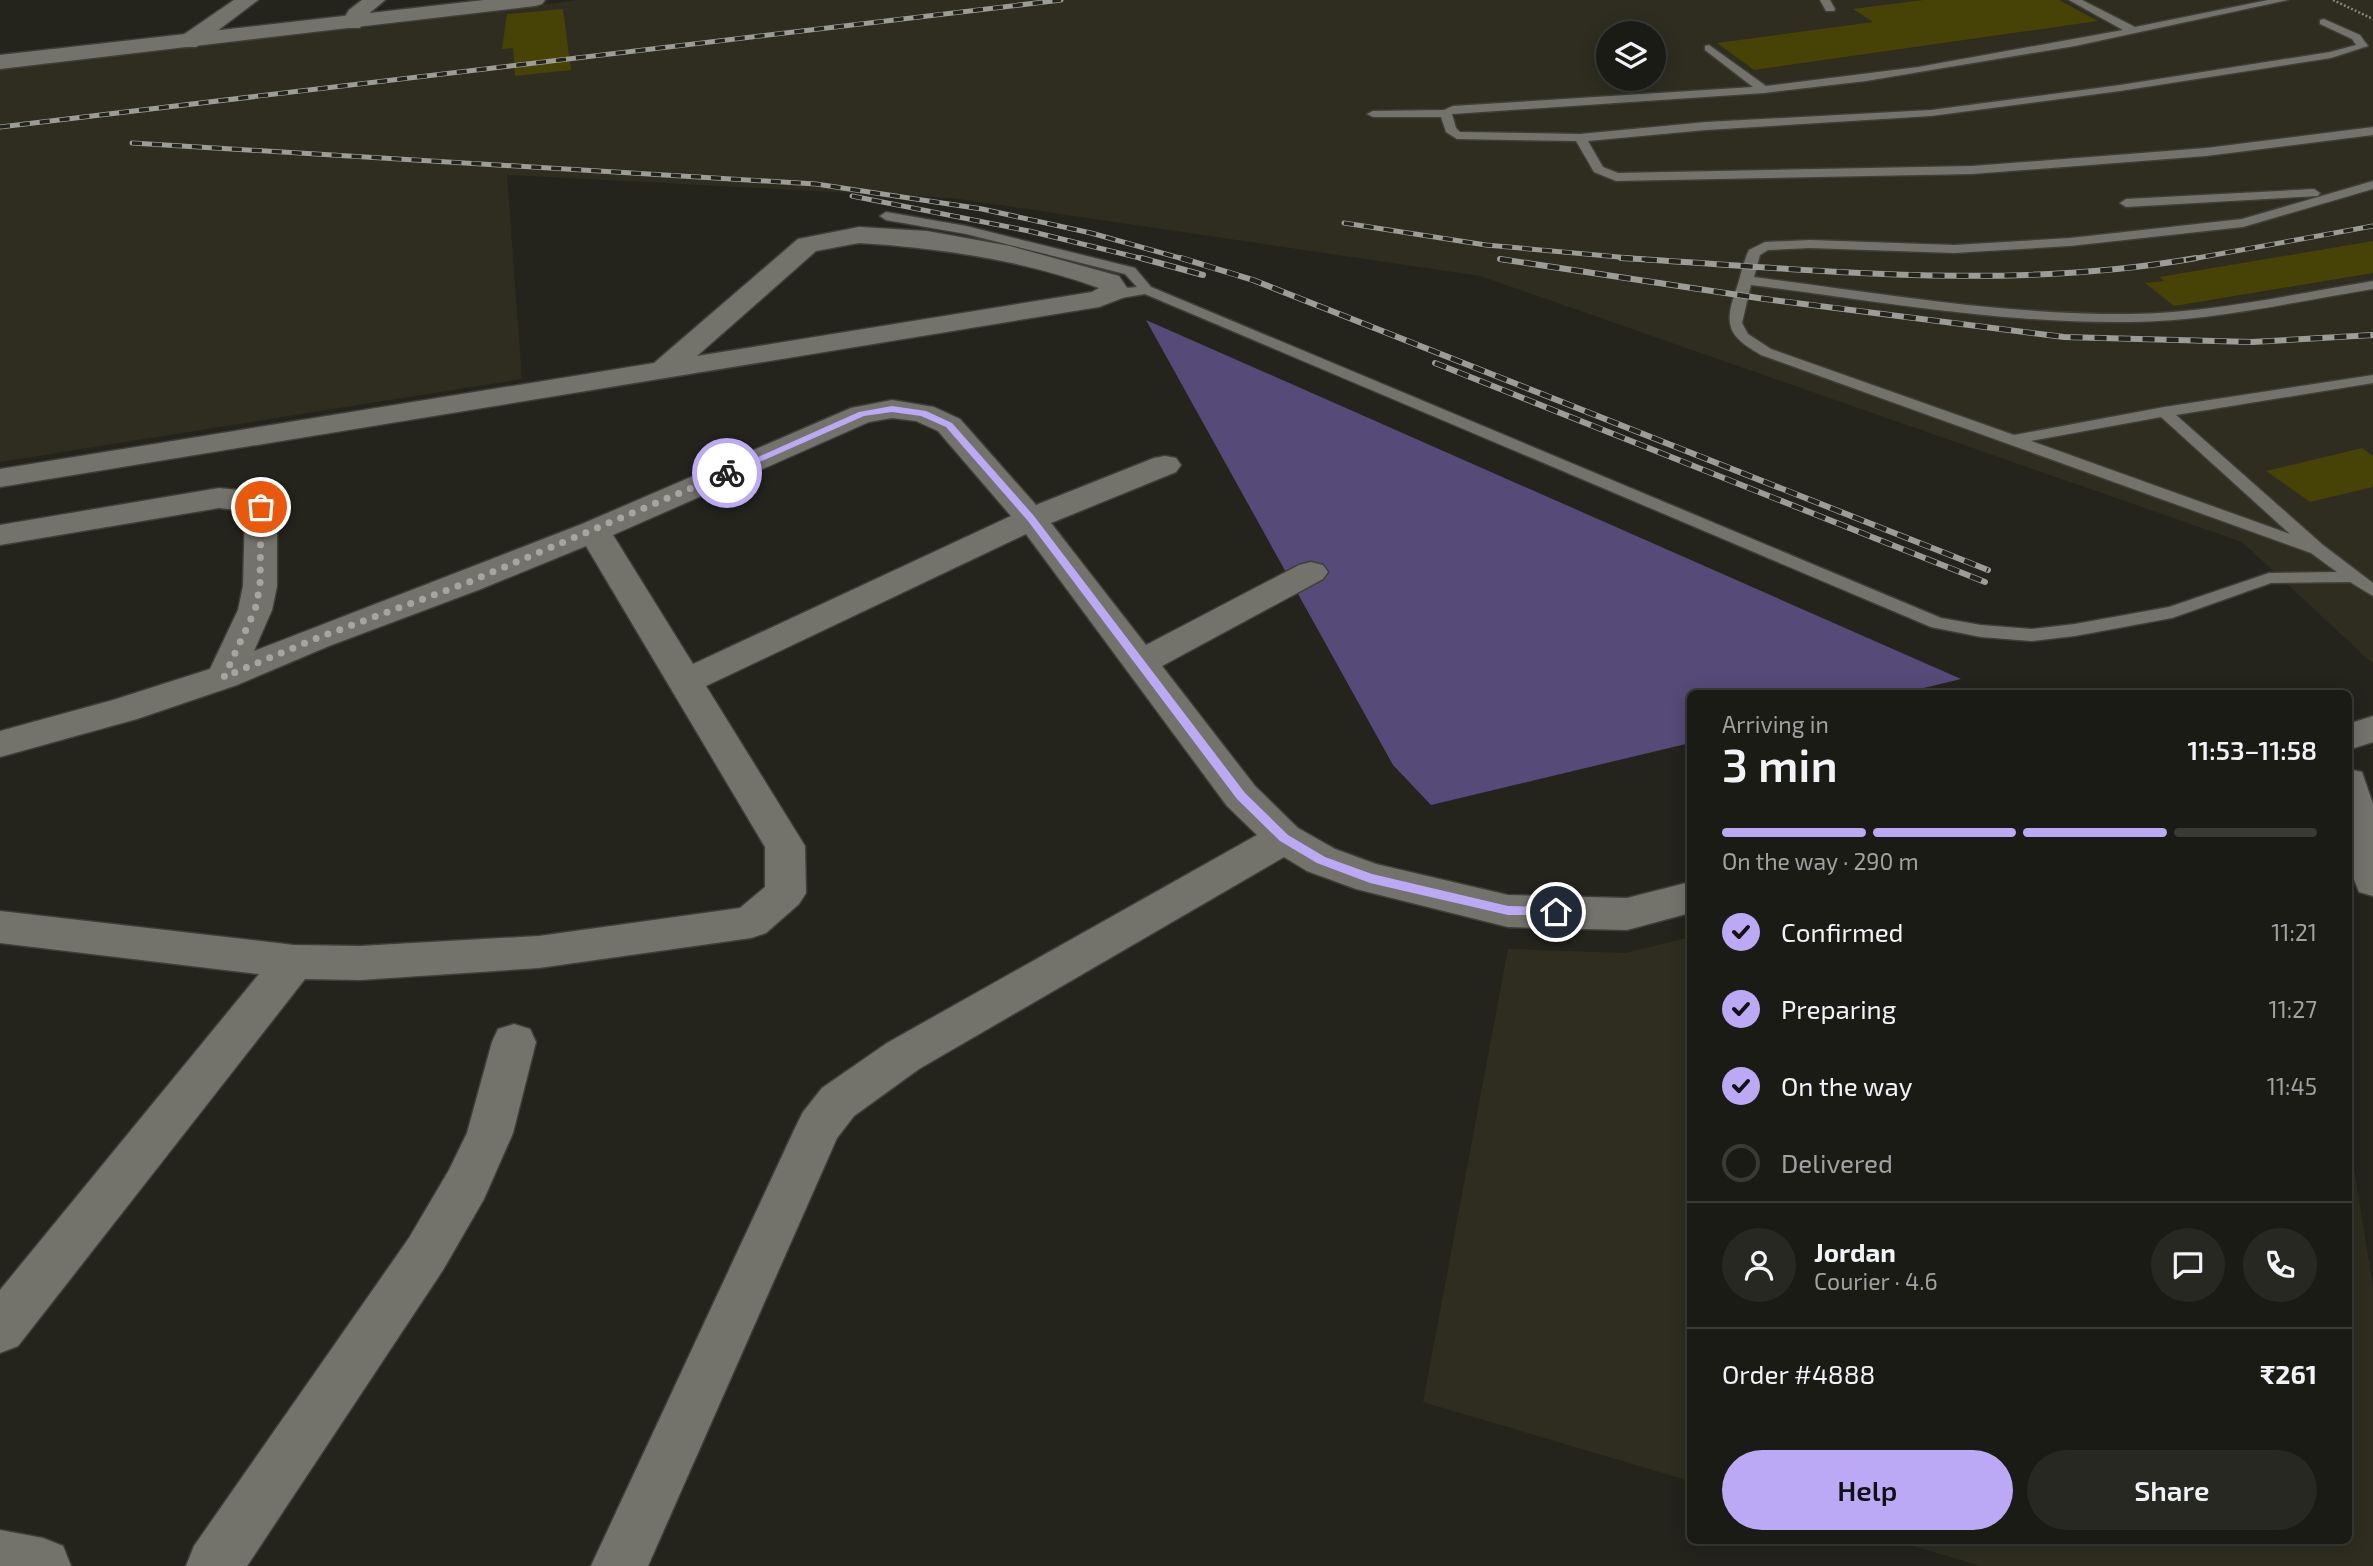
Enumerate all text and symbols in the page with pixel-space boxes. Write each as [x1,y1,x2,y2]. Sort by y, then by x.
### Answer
map controls [1596,21,1666,91]
button: layers [1596,21,1666,91]
courier [692,438,762,508]
icon: bike [708,454,746,492]
pin [231,477,291,537]
icon: bag [242,488,280,526]
text: Arriving in [1722,710,1829,738]
text: 11:53–11:58 [2188,734,2317,765]
text: 3 min [1722,736,1838,791]
text: On the way · 290 m [1722,847,1919,875]
pin [1526,882,1586,942]
icon: home [1537,893,1575,931]
icon: check [1722,913,1760,951]
text: Confirmed [1781,916,1904,947]
text: 11:21 [2271,918,2317,946]
icon: check [1722,990,1760,1028]
text: Preparing [1781,993,1896,1024]
text: 11:27 [2269,995,2317,1023]
icon: check [1722,1067,1760,1105]
text: On the way [1781,1070,1912,1101]
text: 11:45 [2267,1072,2317,1100]
text: Delivered [1781,1147,1893,1178]
button: person [1722,1228,1796,1302]
button: chat [2151,1228,2225,1302]
button: phone [2243,1228,2317,1302]
text: Jordan [1814,1236,1896,1267]
text: Courier · 4.6 [1814,1267,1938,1295]
text: Order #4888 [1722,1358,1875,1389]
text: ₹261 [2260,1358,2317,1389]
button: Help [1722,1450,2013,1530]
button: Share [2027,1450,2317,1530]

